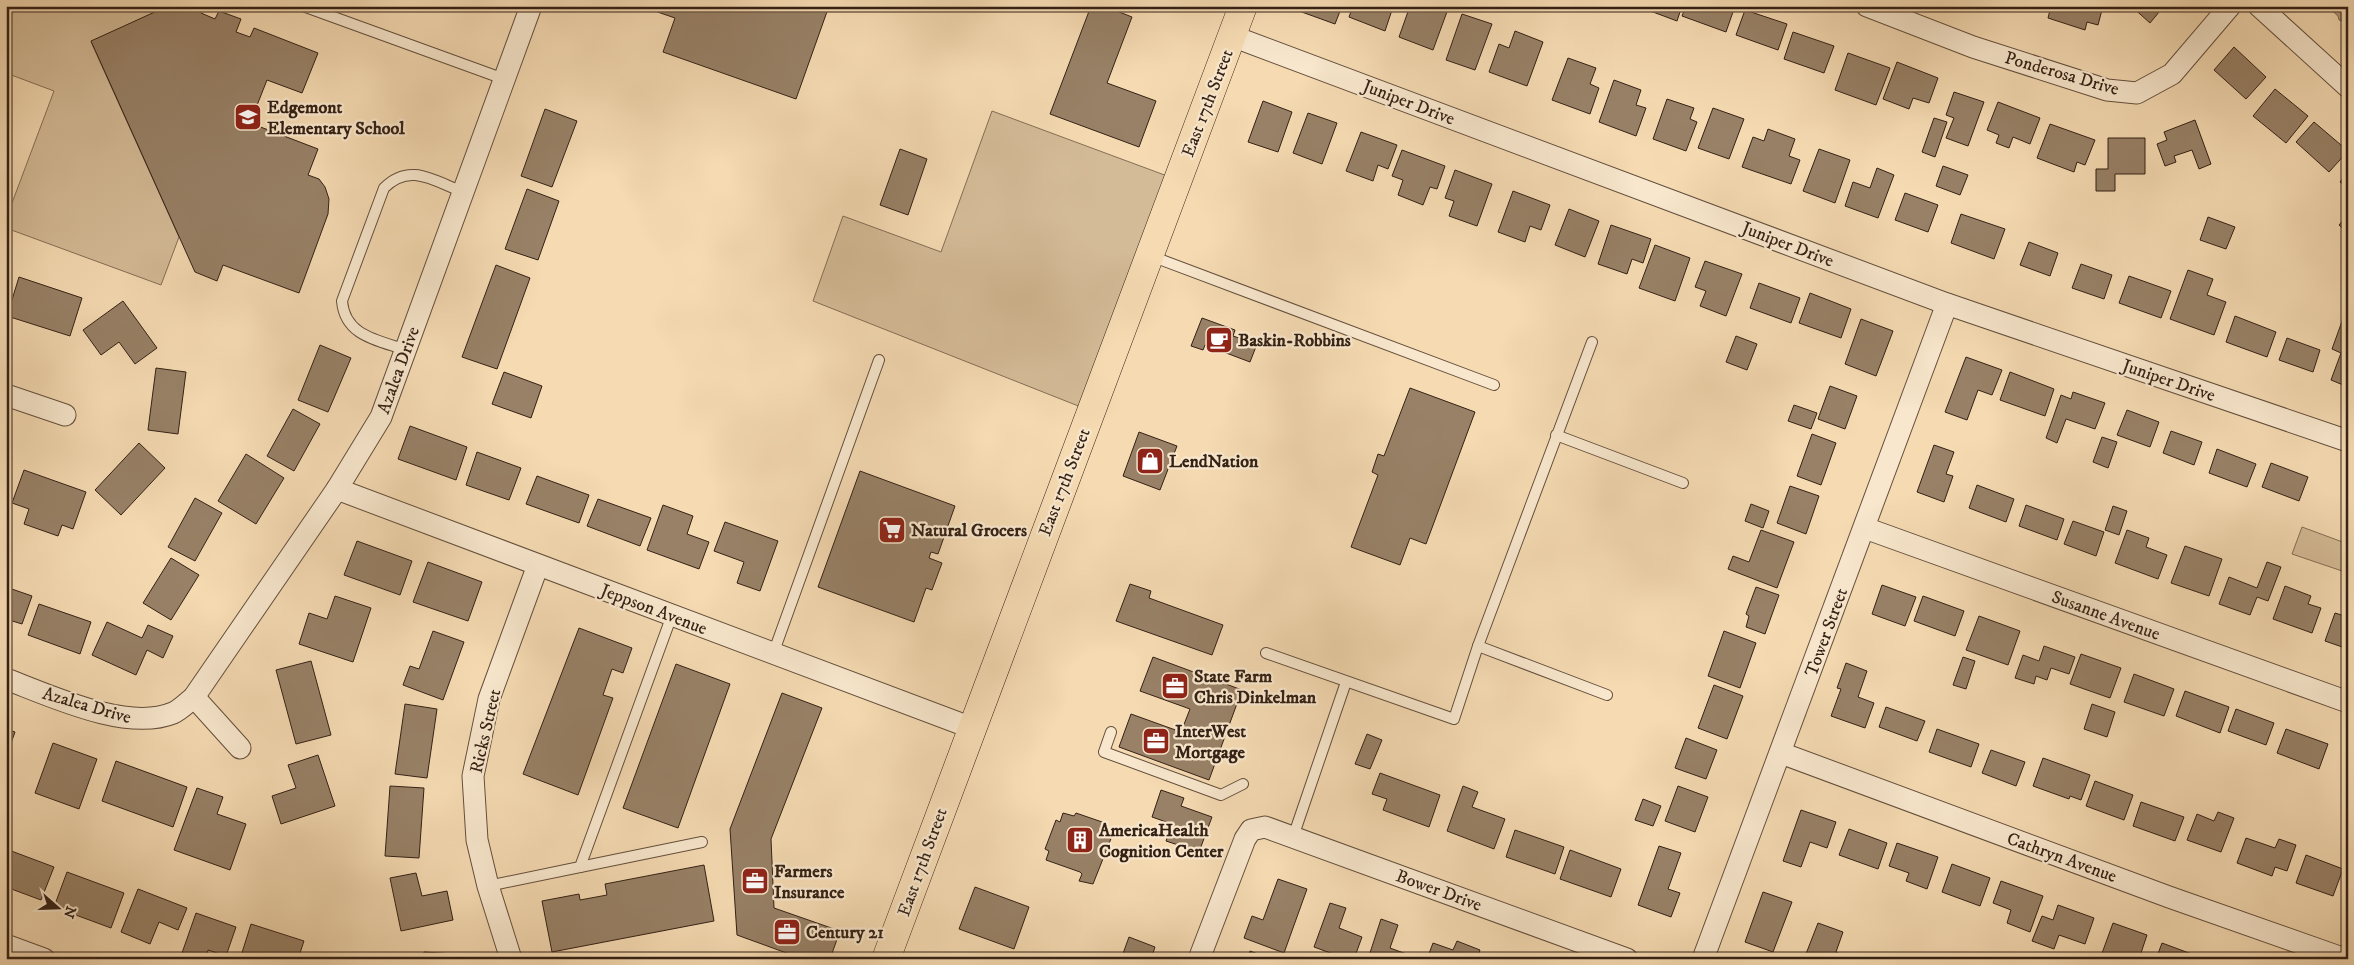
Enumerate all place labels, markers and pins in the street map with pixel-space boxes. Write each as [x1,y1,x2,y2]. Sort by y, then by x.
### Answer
place label: Edgemont Elementary School [267,97,405,140]
school or university icon: Edgemont Elementary School [233,102,263,132]
cafe icon: Baskin-Robbins [1204,325,1234,355]
place label: Baskin-Robbins [1238,330,1351,352]
shop icon: LendNation [1135,446,1165,476]
place label: LendNation [1169,451,1259,473]
supermarket icon: Natural Grocers [877,515,907,545]
place label: Natural Grocers [911,520,1027,542]
place label: State Farm Chris Dinkelman [1194,666,1317,709]
office icon: State Farm Chris Dinkelman [1160,671,1190,701]
place label: InterWest Mortgage [1175,721,1246,764]
office icon: InterWest Mortgage [1141,726,1171,756]
place label: AmericaHealth Cognition Center [1098,820,1224,863]
building icon: AmericaHealth Cognition Center [1065,825,1095,855]
place label: Farmers Insurance [774,861,845,904]
office icon: Farmers Insurance [740,866,770,896]
office icon: Century 21 [772,917,802,947]
place label: Century 21 [806,922,884,944]

